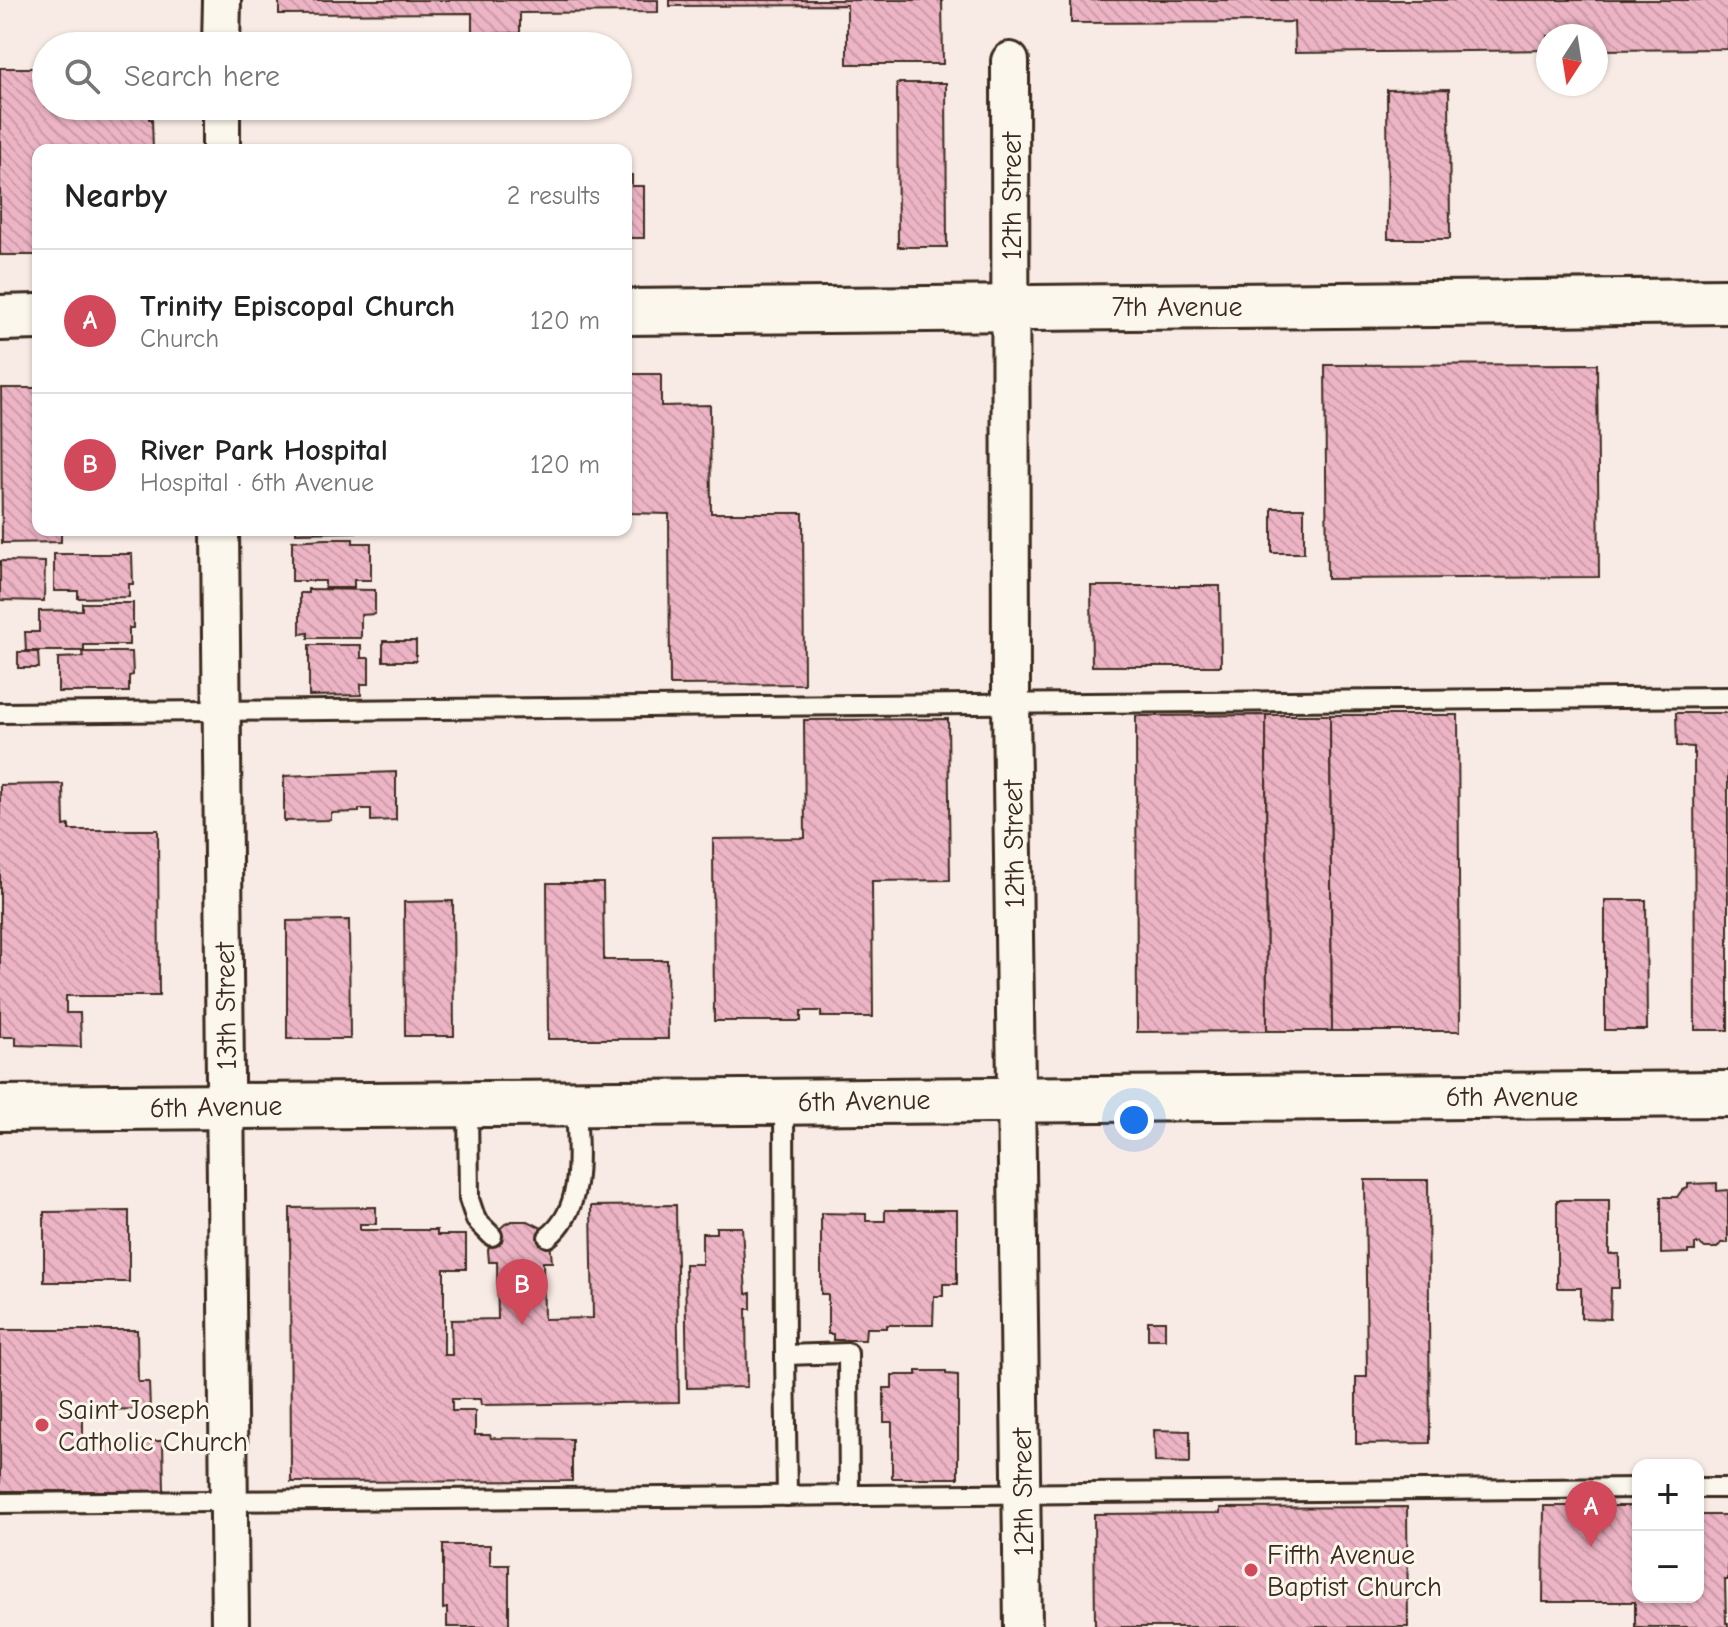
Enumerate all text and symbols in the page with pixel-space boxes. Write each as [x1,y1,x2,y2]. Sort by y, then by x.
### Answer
north arrow [1536,24,1608,96]
search box [32,32,632,120]
icon: search [60,54,104,98]
text: Search here [124,59,280,94]
street label: 12th Street [996,131,1028,260]
text: Nearby [64,176,167,216]
text: 2 results [507,181,600,211]
text: Trinity Episcopal Church [140,289,455,324]
street label: 7th Avenue [1112,291,1242,323]
text: A [83,306,97,336]
text: 120 m [530,306,600,336]
text: Church [140,324,219,354]
text: River Park Hospital [140,433,388,468]
text: B [82,450,98,480]
text: 120 m [530,450,600,480]
text: Hospital · 6th Avenue [140,468,374,498]
street label: 12th Street [997,779,1031,908]
street label: 13th Street [209,941,243,1070]
street label: 6th Avenue [1446,1081,1578,1113]
street label: 6th Avenue [797,1084,931,1118]
street label: 6th Avenue [149,1090,283,1124]
your location [1114,1100,1154,1140]
pin: B [496,1259,548,1325]
place label: Saint Joseph Catholic Church [58,1394,248,1458]
marker: Saint Joseph Catholic Church [33,1416,51,1434]
street label: 12th Street [1006,1427,1040,1556]
map controls [1632,1459,1704,1603]
button: + [1632,1459,1704,1531]
pin: A [1565,1481,1617,1547]
button: − [1632,1531,1704,1603]
place label: Fifth Avenue Baptist Church [1267,1539,1442,1603]
marker: Fifth Avenue Baptist Church [1242,1561,1260,1579]

